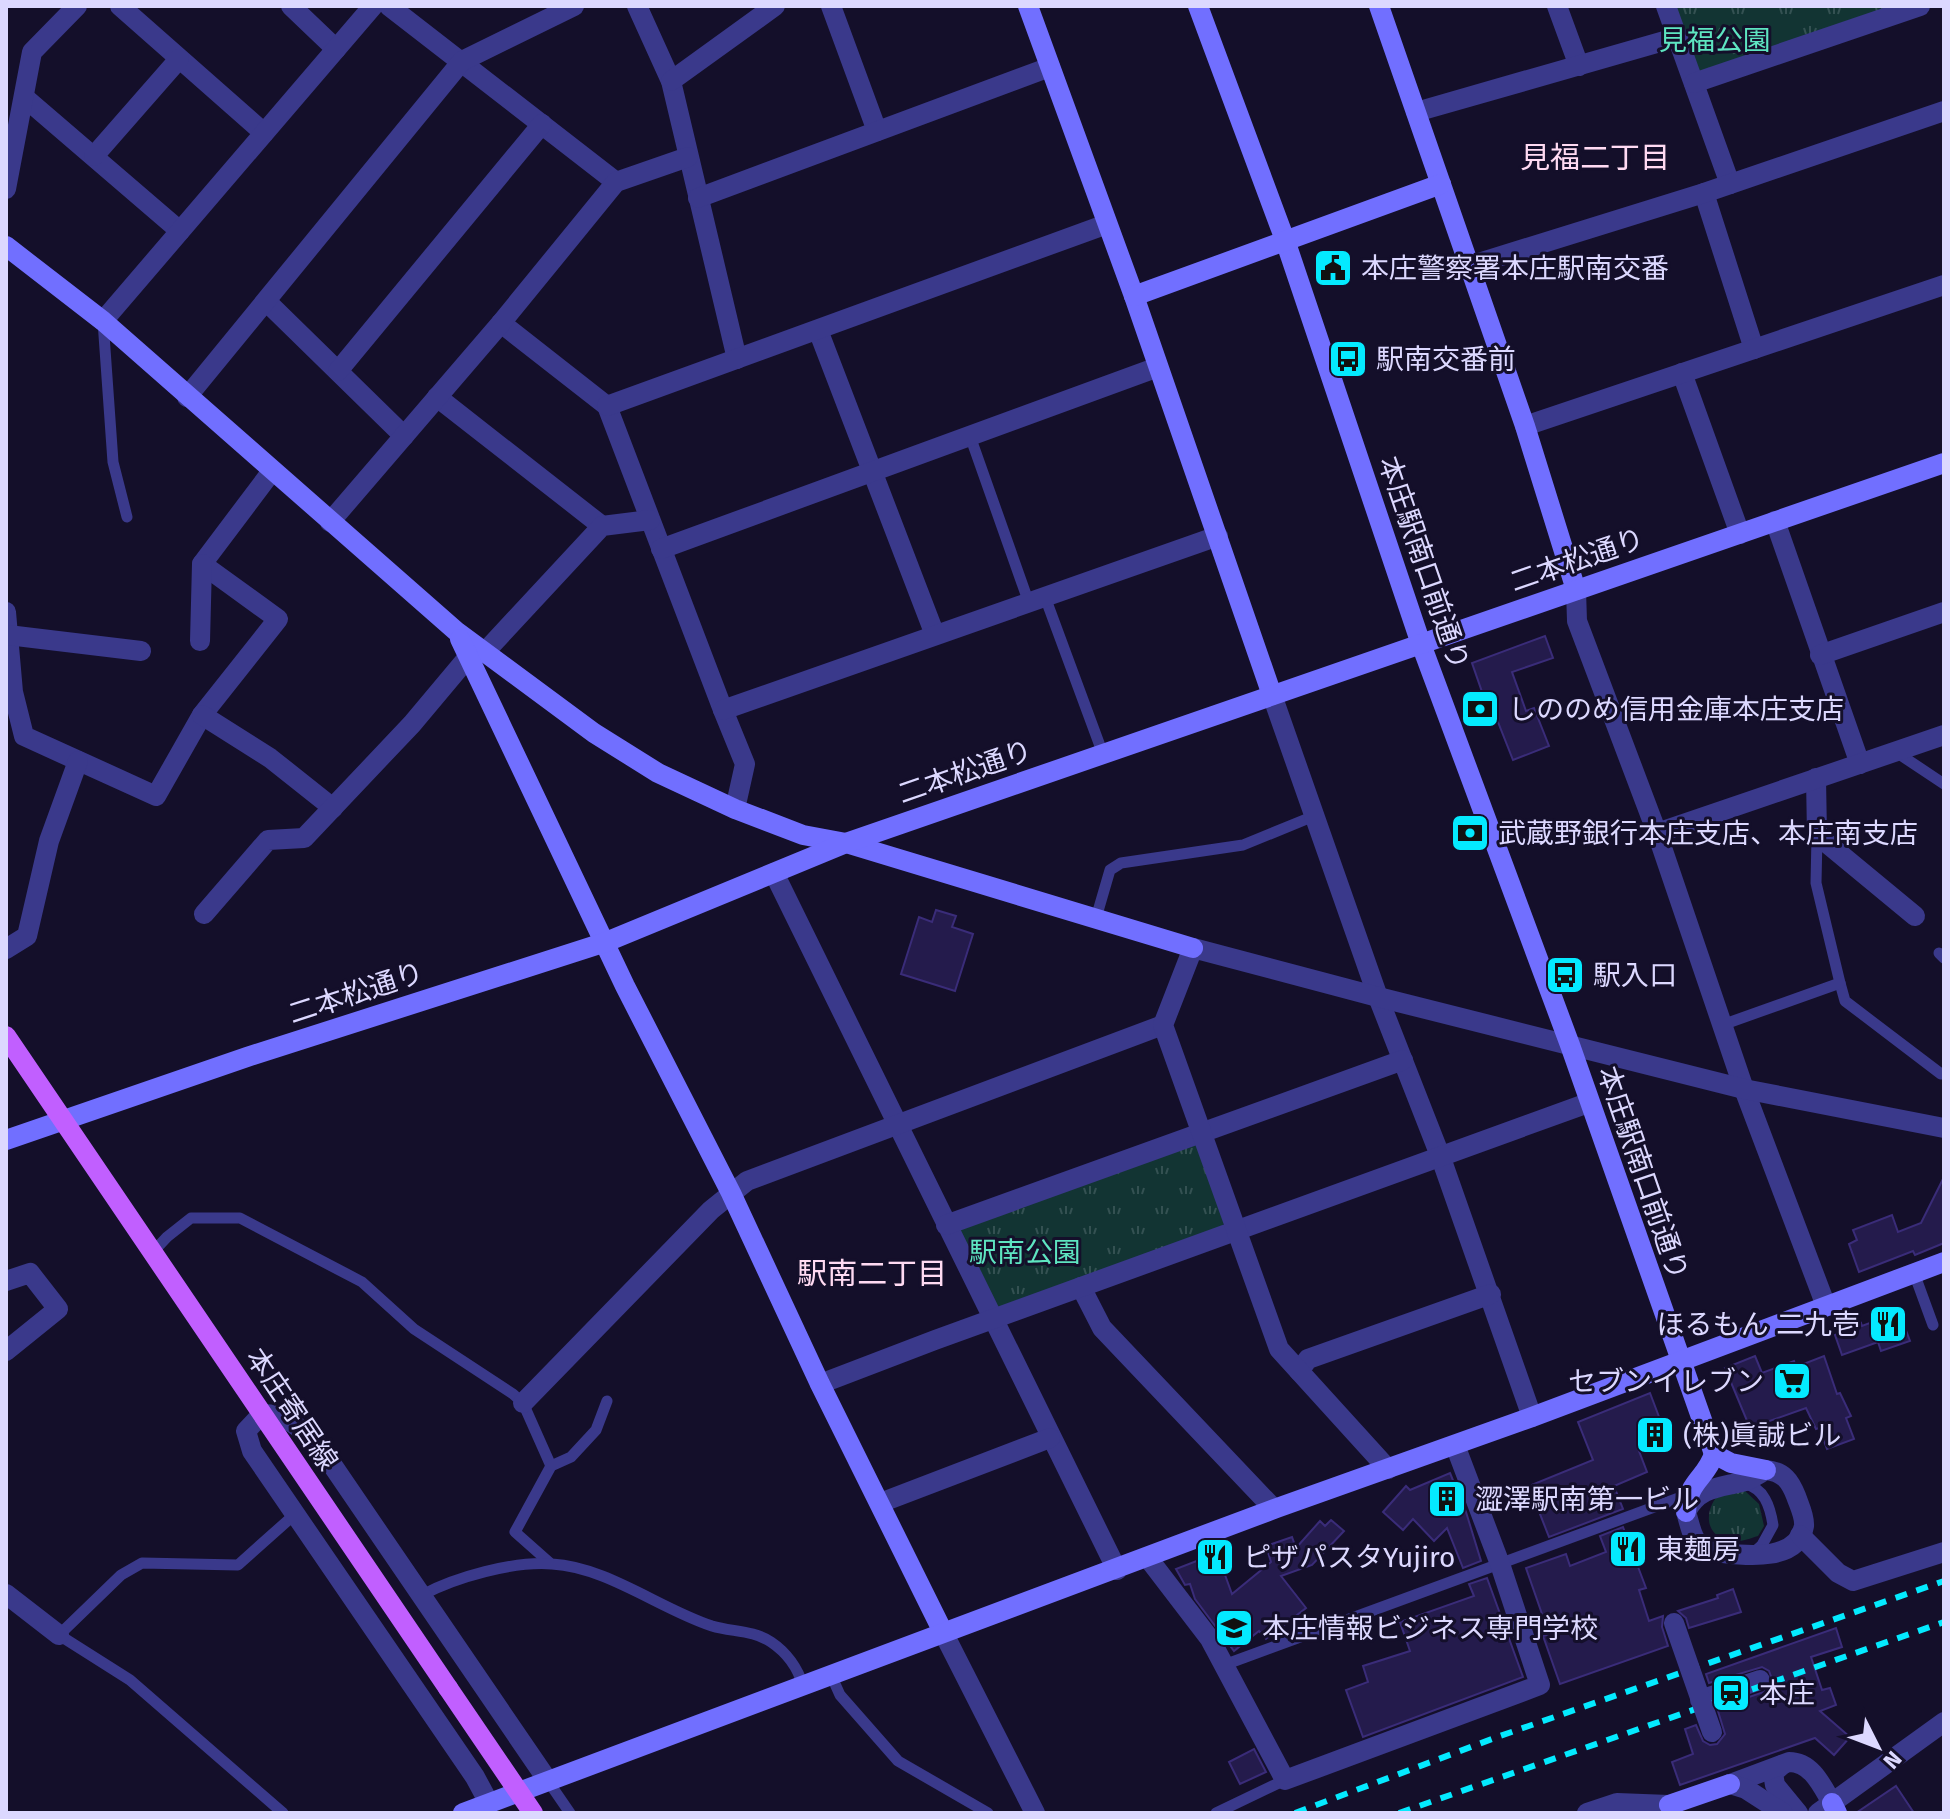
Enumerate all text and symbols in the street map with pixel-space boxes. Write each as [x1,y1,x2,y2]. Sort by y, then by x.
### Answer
park label: 見福公園 [1659,24,1771,57]
district label: 見福二丁目 [1520,140,1670,176]
public building icon: 本庄警察署本庄駅南交番 [1312,247,1354,289]
place label: 本庄警察署本庄駅南交番 [1361,252,1669,285]
bus stop icon: 駅南交番前 [1327,338,1369,380]
place label: 駅南交番前 [1376,343,1516,376]
street label: 本庄駅南口前通り [1372,452,1476,674]
street label: 二本松通り [1505,522,1649,598]
bank icon: しののめ信用金庫本庄支店 [1459,688,1501,730]
place label: しののめ信用金庫本庄支店 [1508,693,1844,726]
street label: 二本松通り [893,734,1037,810]
bank icon: 武蔵野銀行本庄支店、本庄南支店 [1449,812,1491,854]
place label: 武蔵野銀行本庄支店、本庄南支店 [1498,817,1918,850]
bus stop icon: 駅入口 [1544,954,1586,996]
street label: 二本松通り [284,956,428,1030]
place label: 駅入口 [1593,959,1677,992]
street label: 本庄駅南口前通り [1591,1062,1695,1284]
park label: 駅南公園 [969,1236,1081,1269]
district label: 駅南二丁目 [797,1256,947,1292]
restaurant icon: ほるもん 二九壱 [1867,1303,1909,1345]
place label: ほるもん 二九壱 [1657,1308,1860,1341]
street label: 本庄寄居線 [239,1342,345,1476]
supermarket icon: セブンイレブン [1771,1360,1813,1402]
place label: セブンイレブン [1568,1365,1764,1398]
building icon: (株)眞誠ビル [1634,1414,1676,1456]
place label: (株)眞誠ビル [1683,1419,1841,1452]
building icon: 澀澤駅南第一ビル [1426,1478,1468,1520]
place label: 澀澤駅南第一ビル [1475,1483,1699,1516]
restaurant icon: 東麺房 [1607,1528,1649,1570]
place label: 東麺房 [1656,1533,1740,1566]
restaurant icon: ピザパスタYujiro [1194,1536,1236,1578]
place label: ピザパスタYujiro [1243,1541,1455,1574]
school or university icon: 本庄情報ビジネス専門学校 [1213,1607,1255,1649]
place label: 本庄情報ビジネス専門学校 [1262,1612,1598,1645]
station icon: 本庄 [1710,1672,1752,1714]
place label: 本庄 [1759,1677,1815,1710]
north arrow [1838,1707,1918,1787]
text: N [1878,1746,1907,1775]

